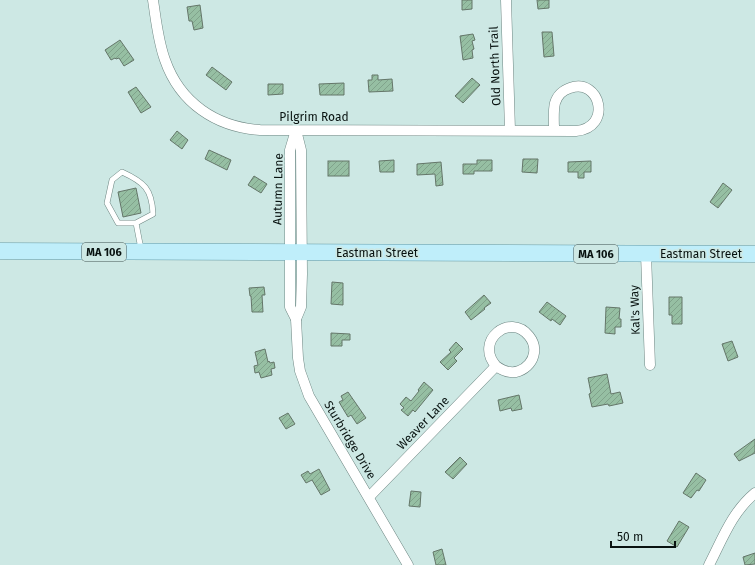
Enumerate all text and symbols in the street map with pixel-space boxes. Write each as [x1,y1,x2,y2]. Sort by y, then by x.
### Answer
street label: Old North Trail [487,25,503,106]
street label: Pilgrim Road [279,110,349,124]
street label: Autumn Lane [270,153,286,225]
road number: MA 106 [82,243,126,261]
road number: MA 106 [574,245,618,263]
street label: Eastman Street [336,246,419,260]
street label: Eastman Street [660,247,743,261]
street label: Kal's Way [627,285,643,335]
street label: Weaver Lane [394,393,452,453]
street label: Sturbridge Drive [321,398,379,482]
scale bar [611,523,675,549]
text: 50 m [617,530,643,544]

